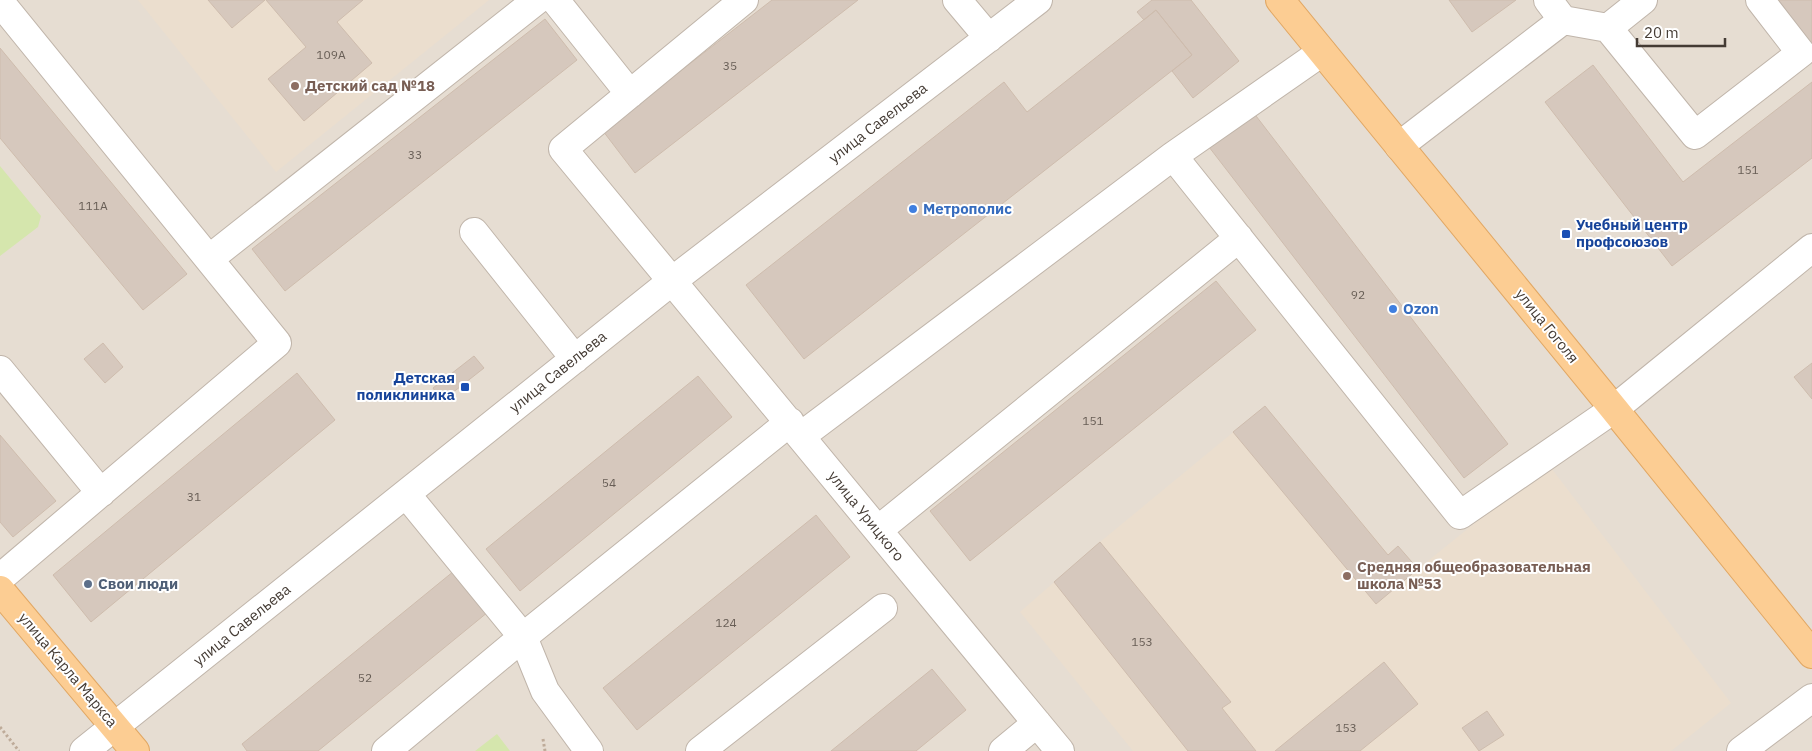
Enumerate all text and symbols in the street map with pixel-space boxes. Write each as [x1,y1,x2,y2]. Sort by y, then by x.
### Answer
scale bar [1637,15,1724,47]
text: 20 m [1644,23,1679,42]
house number: 109А [316,47,346,62]
house number: 35 [723,58,737,73]
place label: Детский сад №18 [305,76,435,95]
street label: улица Савельева [825,78,931,167]
marker: Детский сад №18 [289,80,301,92]
house number: 33 [408,147,422,162]
house number: 151 [1737,162,1759,177]
house number: 111А [78,198,108,213]
place label: Метрополис [923,199,1012,218]
marker: Метрополис [907,203,919,215]
place label: Учебный центр профсоюзов [1576,215,1688,251]
marker: Учебный центр профсоюзов [1560,228,1572,240]
street label: улица Гоголя [1512,285,1583,367]
house number: 92 [1351,287,1365,302]
place label: Ozon [1403,299,1439,318]
marker: Ozon [1387,303,1399,315]
street label: улица Савельева [505,327,610,417]
place label: Детская поликлиника [357,368,455,404]
marker: Детская поликлиника [459,381,471,393]
house number: 151 [1082,413,1104,428]
street label: улица Урицкого [824,467,909,565]
house number: 54 [602,475,616,490]
house number: 31 [187,489,201,504]
place label: Средняя общеобразовательная школа №53 [1357,557,1591,593]
marker: Средняя общеобразовательная школа №53 [1341,570,1353,582]
place label: Свои люди [98,574,178,593]
marker: Свои люди [82,578,94,590]
street label: улица Савельева [189,580,294,670]
street label: улица Карла Маркса [15,608,122,731]
house number: 124 [715,615,737,630]
house number: 153 [1131,634,1153,649]
house number: 52 [358,670,372,685]
house number: 153 [1335,720,1357,735]

